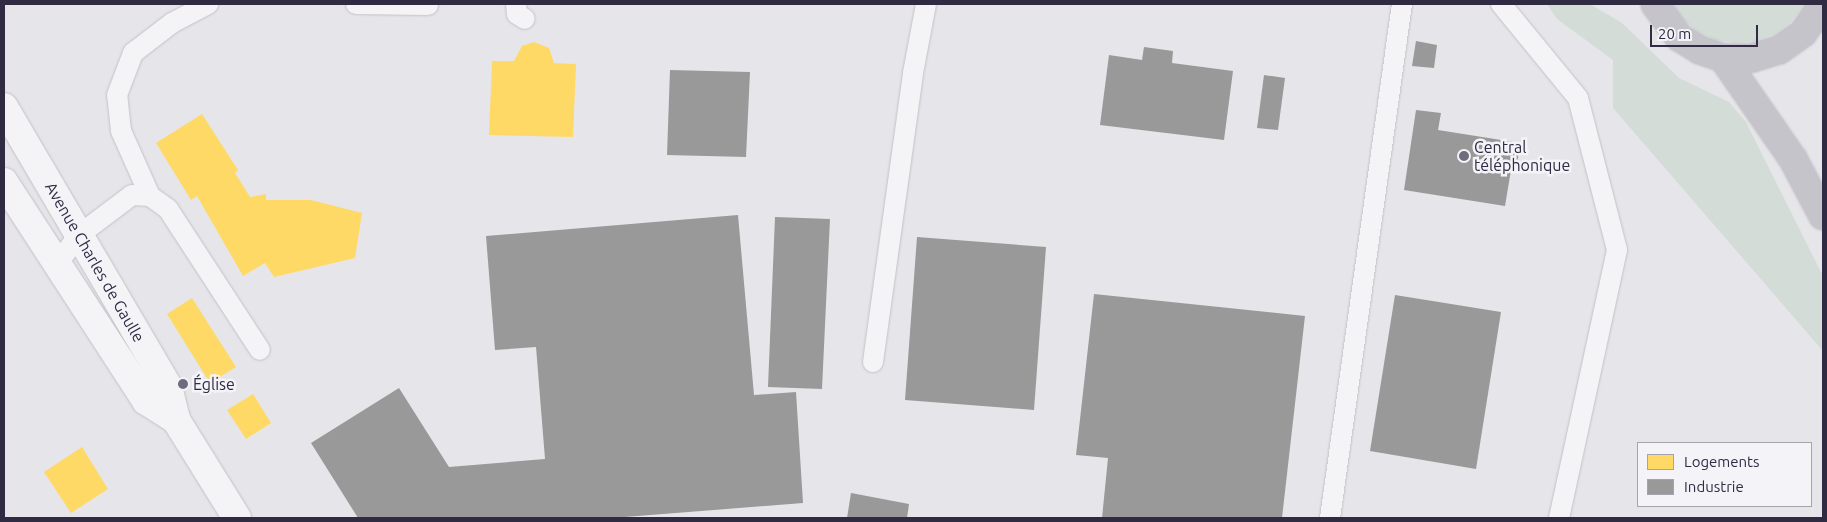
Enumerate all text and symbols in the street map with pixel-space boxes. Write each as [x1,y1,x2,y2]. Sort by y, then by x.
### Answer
scale bar [1652,15,1760,47]
text: 20 m [1658,25,1691,42]
place label: Central téléphonique [1474,137,1570,175]
marker: Central téléphonique [1458,150,1470,162]
street label: Avenue Charles de Gaulle [41,179,149,345]
place label: Église [193,374,235,394]
marker: Église [177,378,189,390]
legend [1637,442,1812,507]
text: Logements [1684,453,1760,470]
text: Industrie [1684,478,1744,495]

